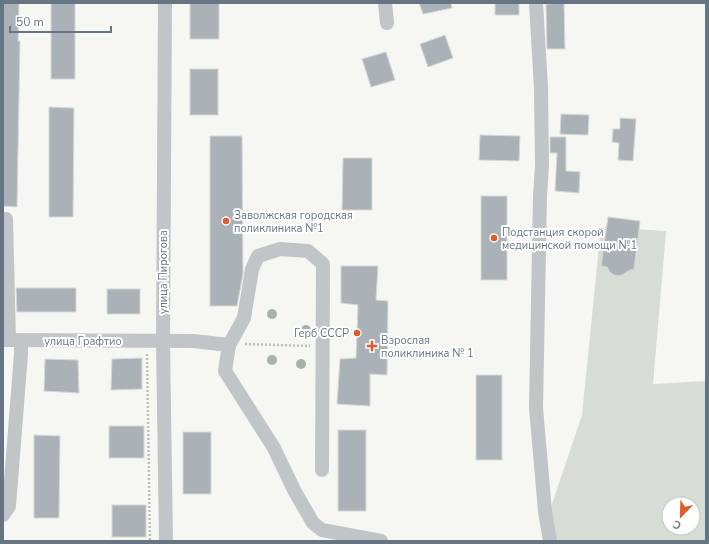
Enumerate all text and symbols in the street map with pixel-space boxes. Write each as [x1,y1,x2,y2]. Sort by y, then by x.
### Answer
scale bar [10,8,111,34]
text: 50 m [16,14,44,30]
place label: Заволжская городская поликлиника №1 [234,208,353,236]
marker: Заволжская городская поликлиника №1 [221,216,231,226]
place label: Подстанция скорой медицинской помощи №1 [502,225,637,253]
street label: улица Пирогова [156,230,171,314]
marker: Подстанция скорой медицинской помощи №1 [489,233,499,243]
place label: Герб СССР [294,326,349,341]
marker: Герб СССР [352,328,362,338]
place label: Взрослая поликлиника № 1 [381,333,474,361]
street label: улица Графтио [44,334,122,349]
marker: Взрослая поликлиника № 1 [366,340,378,352]
north arrow [661,496,701,536]
text: С [670,516,684,533]

